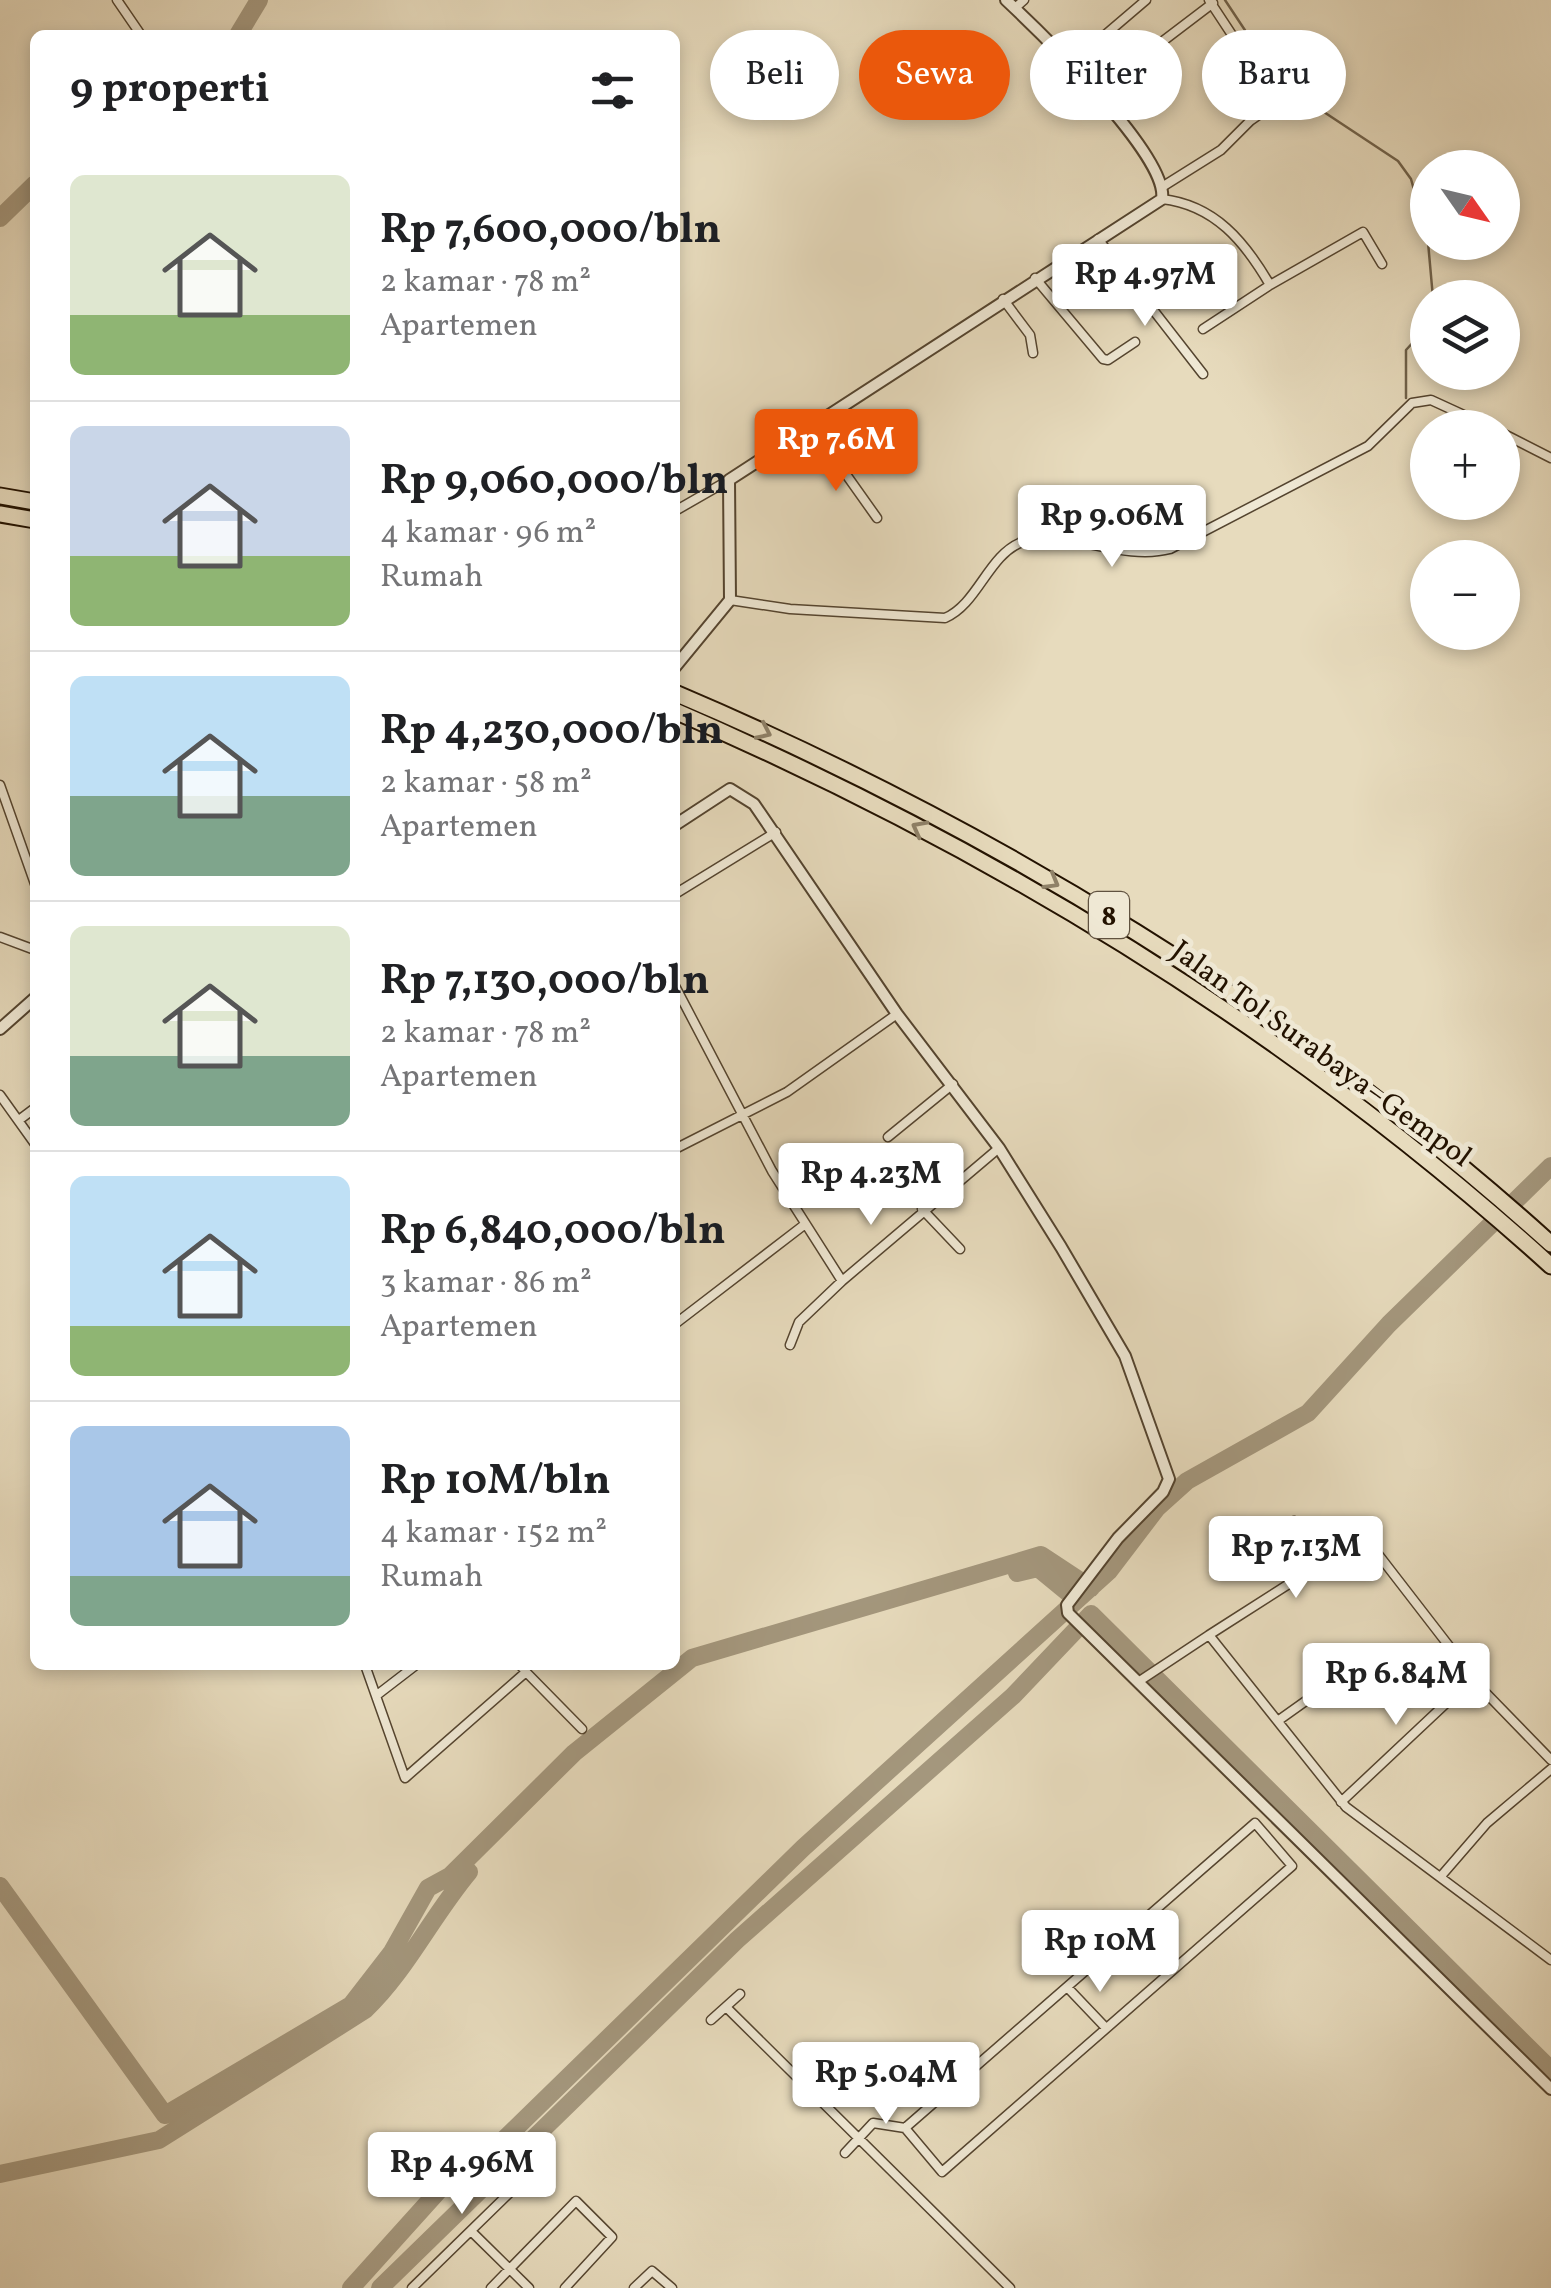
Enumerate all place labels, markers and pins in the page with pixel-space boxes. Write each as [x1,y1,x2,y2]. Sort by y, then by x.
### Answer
pin: Rp 4.97M [1042,244,1248,329]
pin: Rp 7.6M [744,409,928,494]
pin: Rp 9.06M [1009,485,1215,570]
pin: Rp 4.23M [768,1143,974,1228]
pin: Rp 7.13M [1193,1516,1399,1601]
pin: Rp 6.84M [1293,1643,1499,1728]
pin: Rp 10M [1019,1910,1181,1995]
pin: Rp 5.04M [783,2042,989,2127]
pin: Rp 4.96M [359,2132,565,2217]

